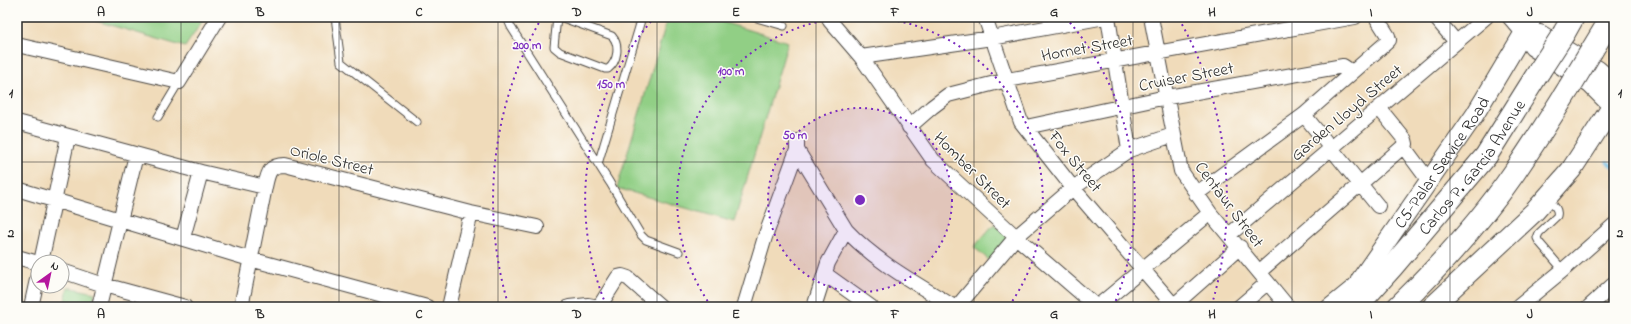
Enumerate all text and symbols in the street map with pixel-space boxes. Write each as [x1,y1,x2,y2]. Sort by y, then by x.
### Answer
text: A [97,3,105,22]
text: B [255,3,265,22]
text: C [415,3,423,22]
text: D [571,3,582,22]
text: E [732,3,740,22]
text: F [890,3,900,22]
text: G [1050,3,1058,22]
text: H [1208,3,1216,22]
text: I [1369,3,1373,22]
text: J [1527,3,1533,22]
street label: Hornet Street [1039,28,1135,69]
text: 200 m [512,37,542,55]
street label: Cruiser Street [1137,56,1236,99]
street label: Garden Lloyd Street [1285,59,1409,168]
text: 100 m [718,63,745,81]
text: 150 m [597,76,626,94]
text: 1 [9,84,14,103]
text: 1 [1618,84,1623,103]
street label: C5-Palar Service Road [1388,92,1497,234]
street label: Carlos P. Garcia Avenue [1413,95,1533,241]
street label: Fox Street [1042,125,1108,198]
text: 50 m [783,127,808,145]
street label: Homber Street [927,127,1017,216]
street label: Oriole Street [287,138,376,183]
street label: Centaur Street [1188,157,1270,253]
centre of rings [853,193,867,207]
text: 2 [7,224,15,243]
text: 2 [1616,224,1624,243]
north arrow [30,254,70,294]
text: N [47,258,62,275]
text: A [97,305,105,324]
text: B [255,305,265,324]
text: C [415,305,423,324]
text: D [571,305,582,324]
text: E [732,305,740,324]
text: F [890,305,900,324]
text: G [1050,305,1058,324]
text: H [1208,305,1216,324]
text: I [1369,305,1373,324]
text: J [1527,305,1533,324]

